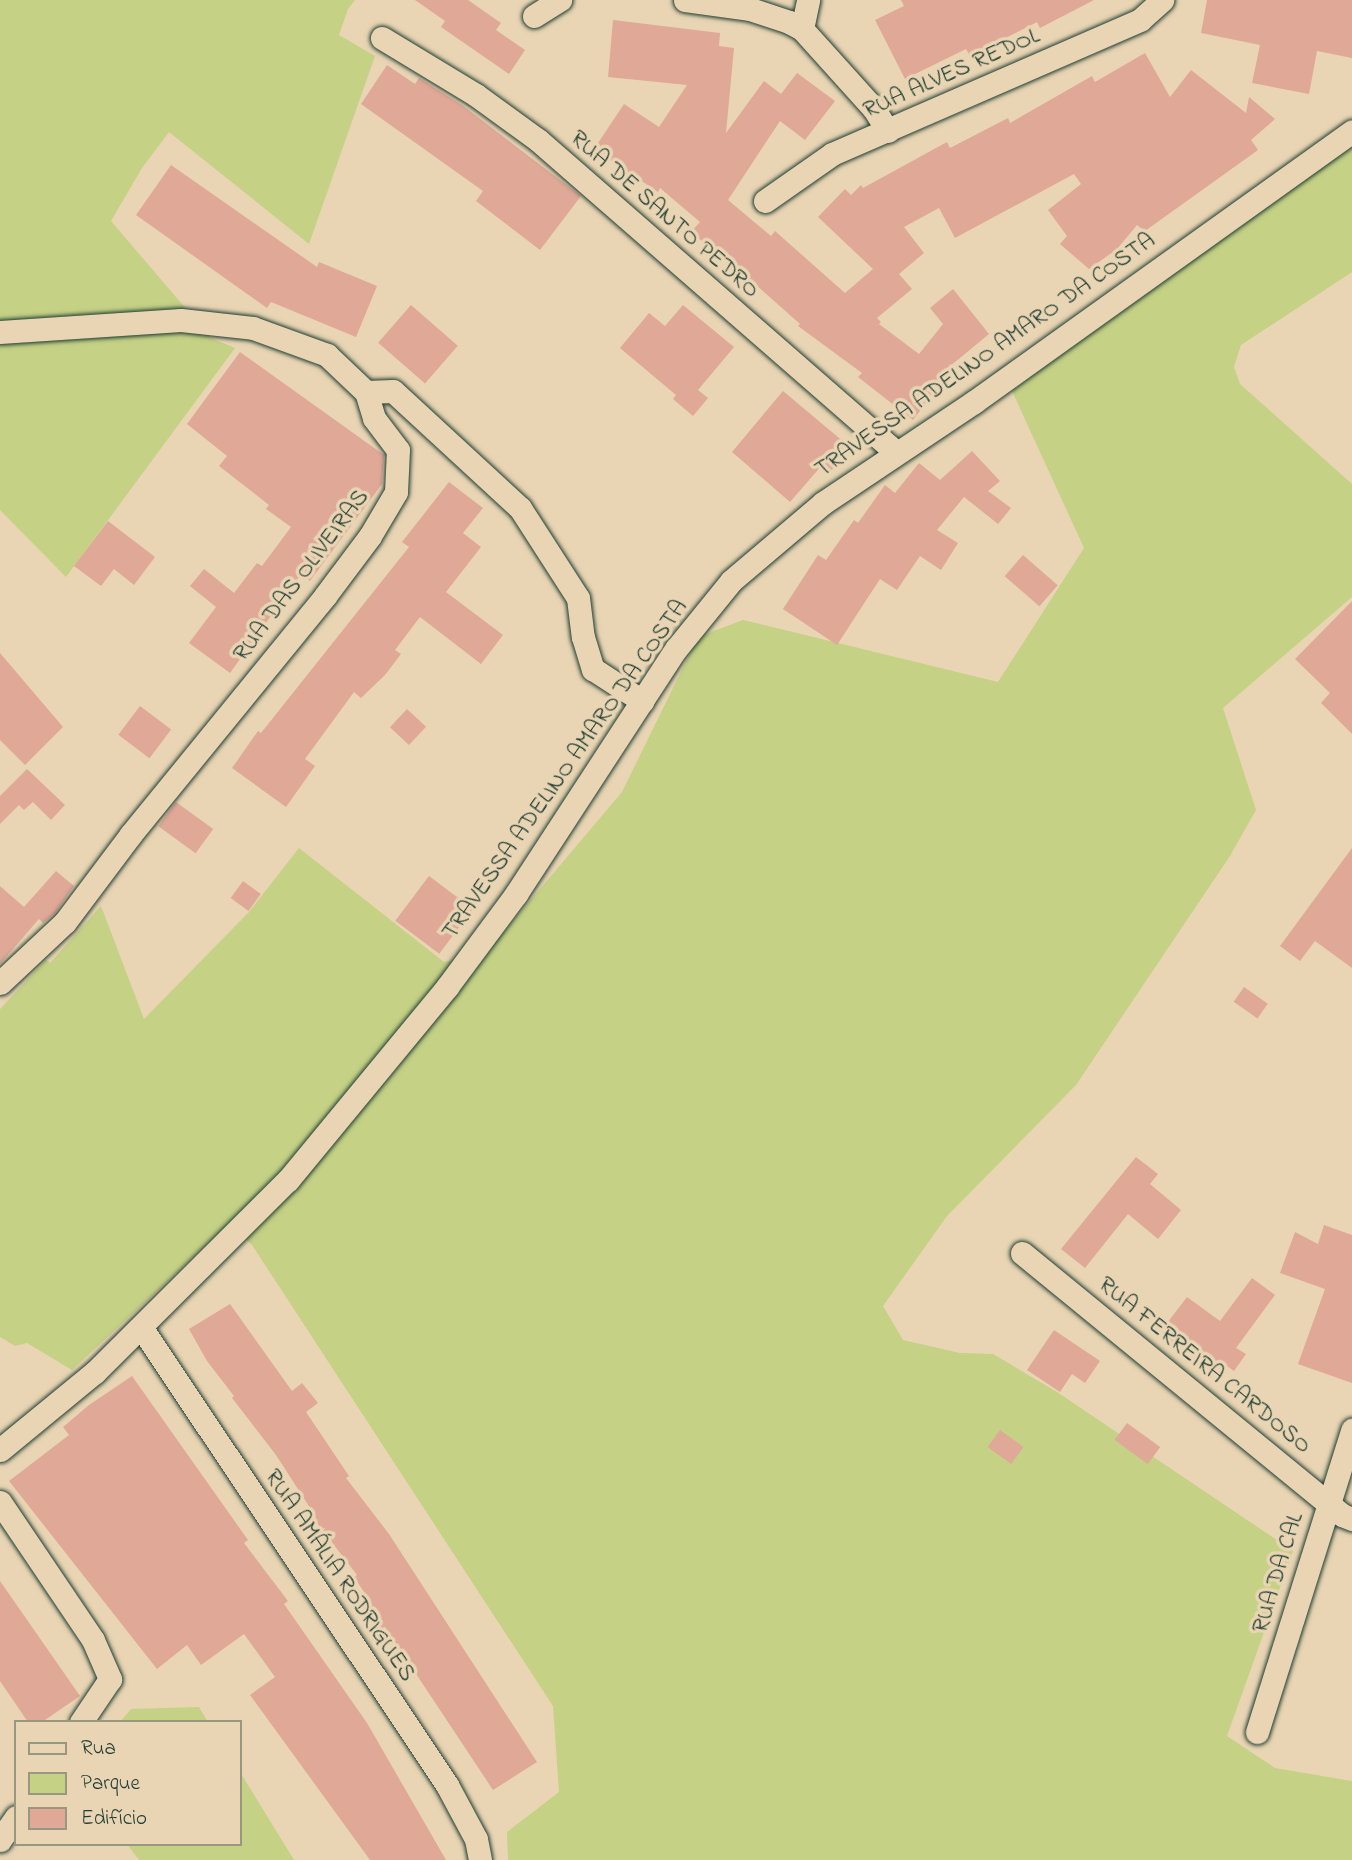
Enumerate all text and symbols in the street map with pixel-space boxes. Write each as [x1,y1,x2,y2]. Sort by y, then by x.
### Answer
street label: RUA ALVES REDOL [859,22,1045,126]
street label: RUA DE SANTO PEDRO [563,125,765,305]
street label: TRAVESSA ADELINO AMARO DA COSTA [810,227,1162,485]
street label: RUA DAS OLIVEIRAS [228,484,376,668]
street label: TRAVESSA ADELINO AMARO DA COSTA [437,594,695,946]
street label: RUA FERREIRA CARDOSO [1092,1271,1316,1461]
street label: RUA AMÁLIA RODRIGUES [257,1464,421,1688]
street label: RUA DA CAL [1247,1509,1311,1637]
legend [14,1720,242,1846]
text: Rua [81,1734,116,1764]
text: Parque [81,1769,140,1799]
text: Edifício [81,1804,147,1834]

